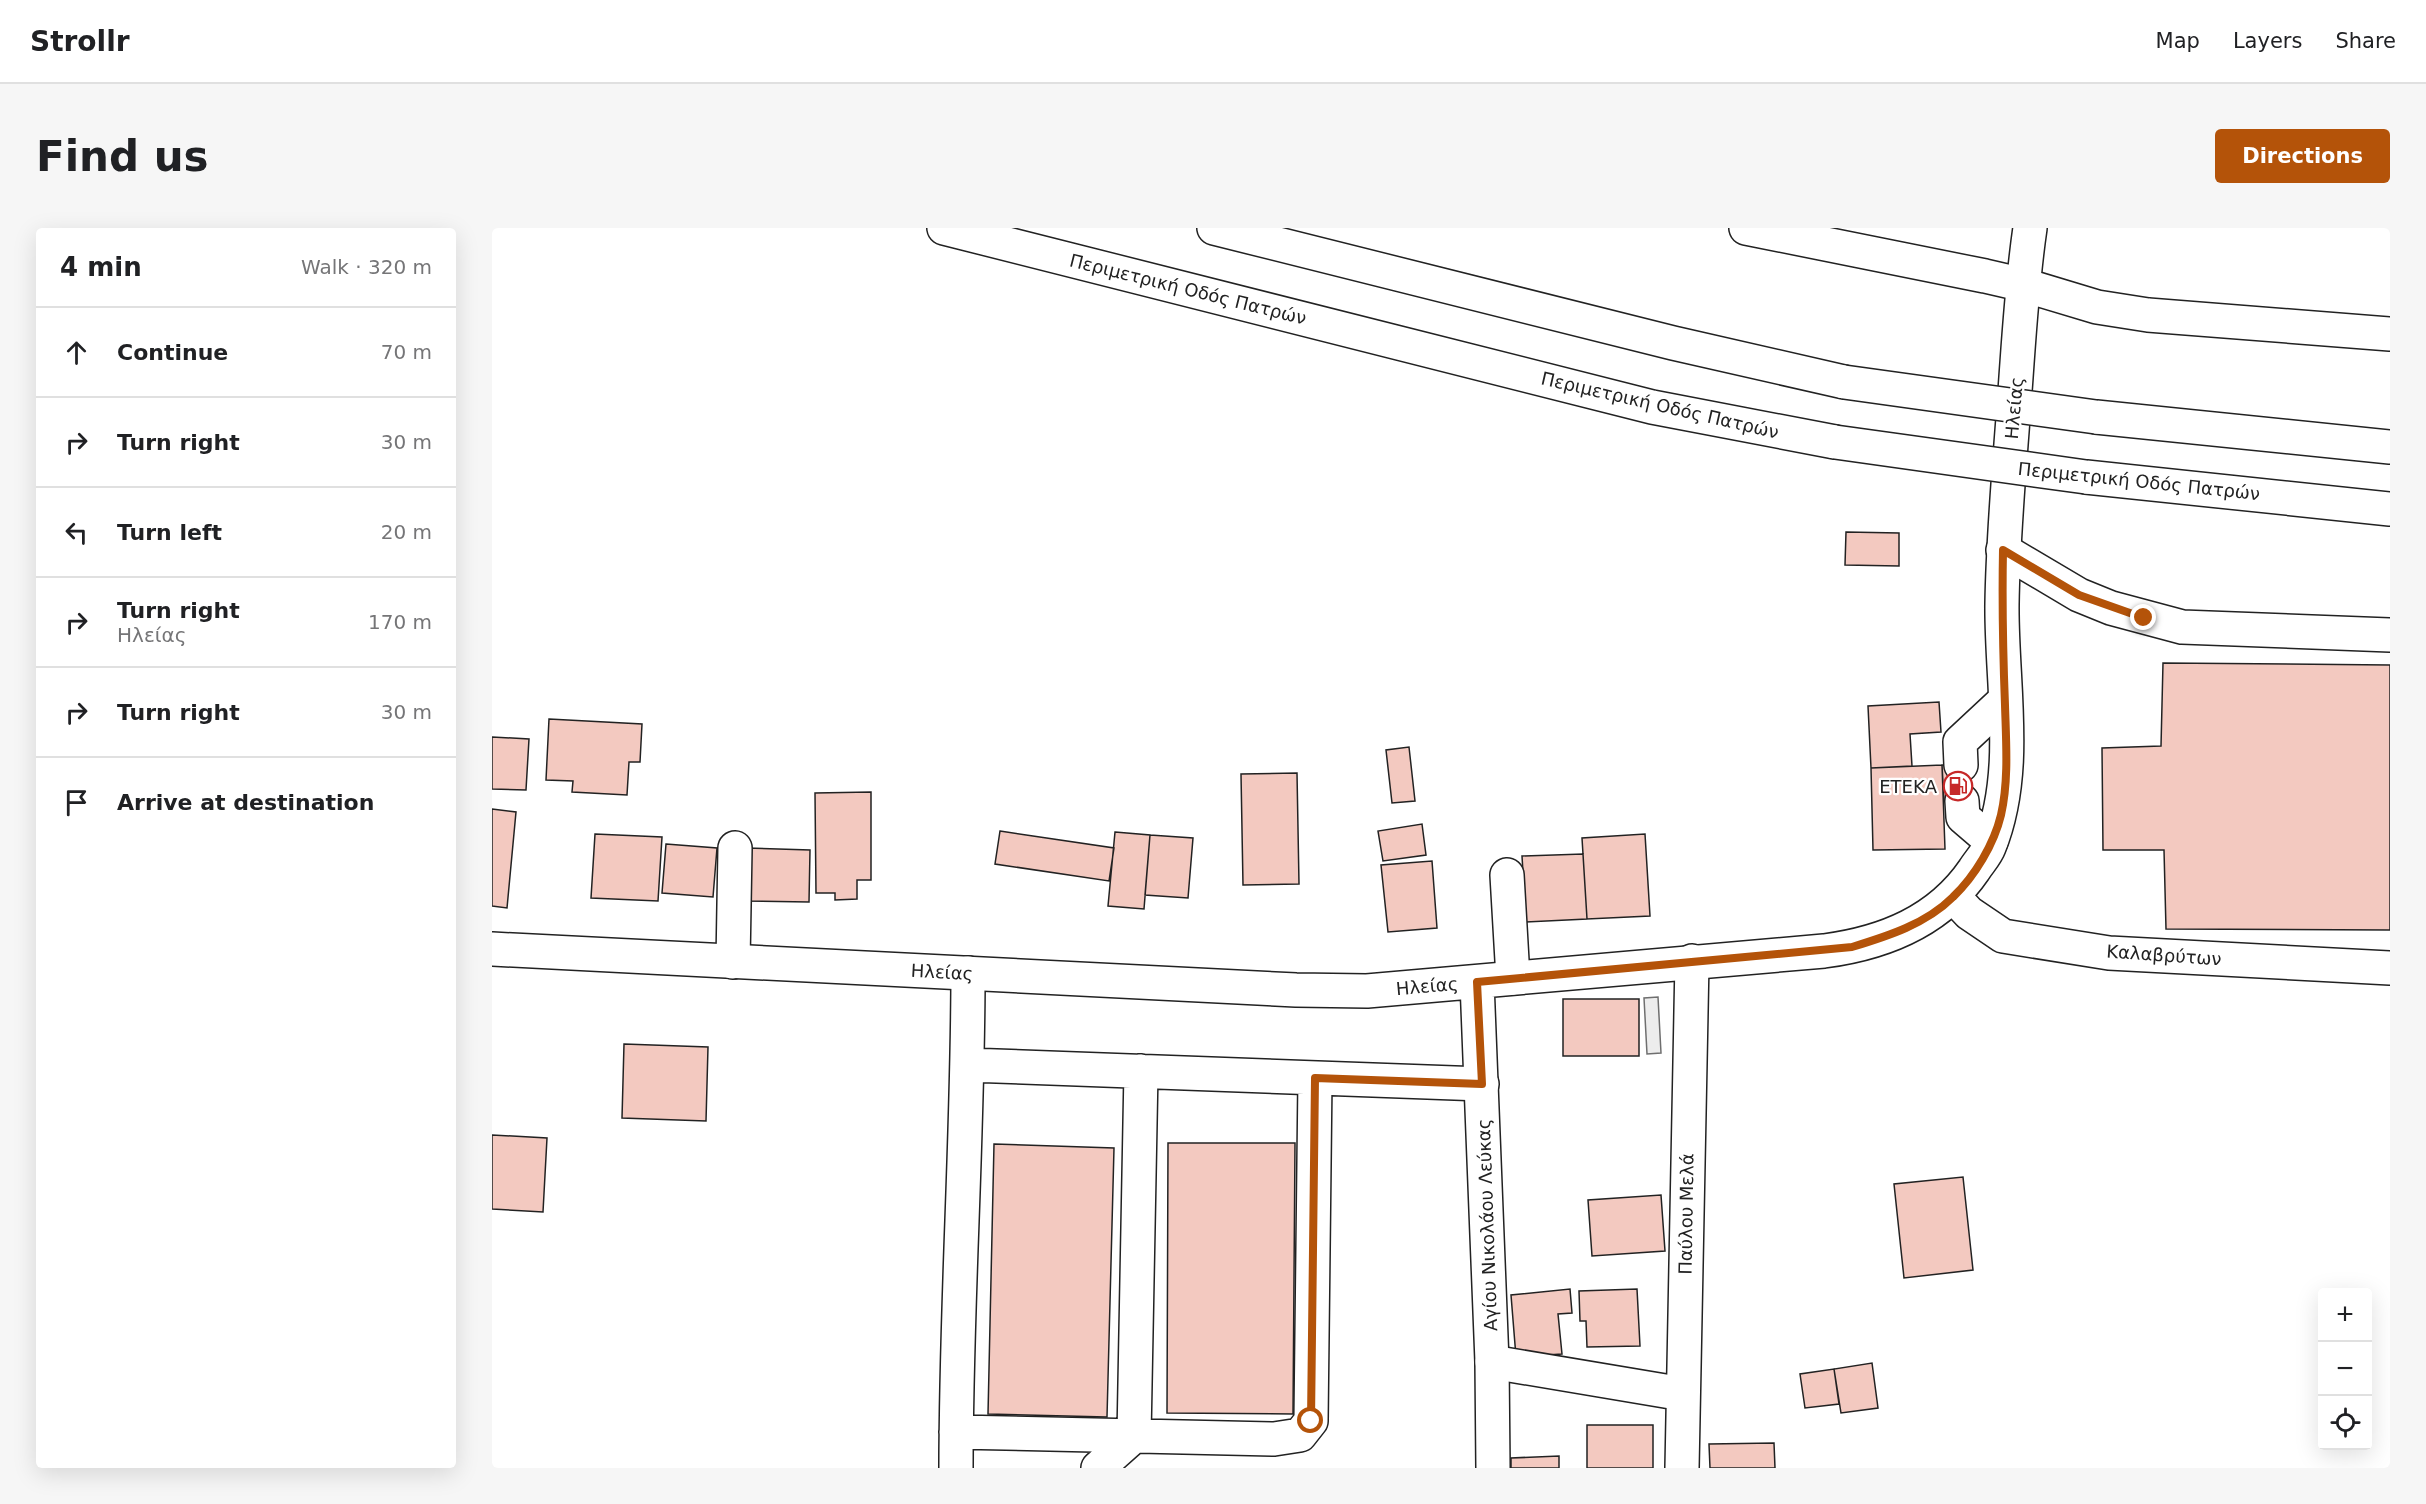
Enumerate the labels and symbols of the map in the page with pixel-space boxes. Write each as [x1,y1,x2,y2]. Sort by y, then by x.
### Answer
street label: Περιμετρική Οδός Πατρών [1067,249,1309,329]
street label: Περιμετρική Οδός Πατρών [1539,367,1781,443]
street label: Ηλείας [2001,376,2027,440]
street label: Περιμετρική Οδός Πατρών [2017,458,2261,504]
route end [2130,604,2156,630]
fuel station icon: ΕΤΕΚΑ [1942,770,1974,802]
place label: ΕΤΕΚΑ [1879,776,1938,797]
street label: Καλαβρύτων [2106,940,2222,970]
street label: Ηλείας [910,960,974,984]
street label: Ηλείας [1395,973,1459,999]
street label: Αγίου Νικολάου Λεύκας [1473,1118,1501,1332]
street label: Παύλου Μελά [1674,1153,1698,1275]
route start [1297,1407,1323,1433]

